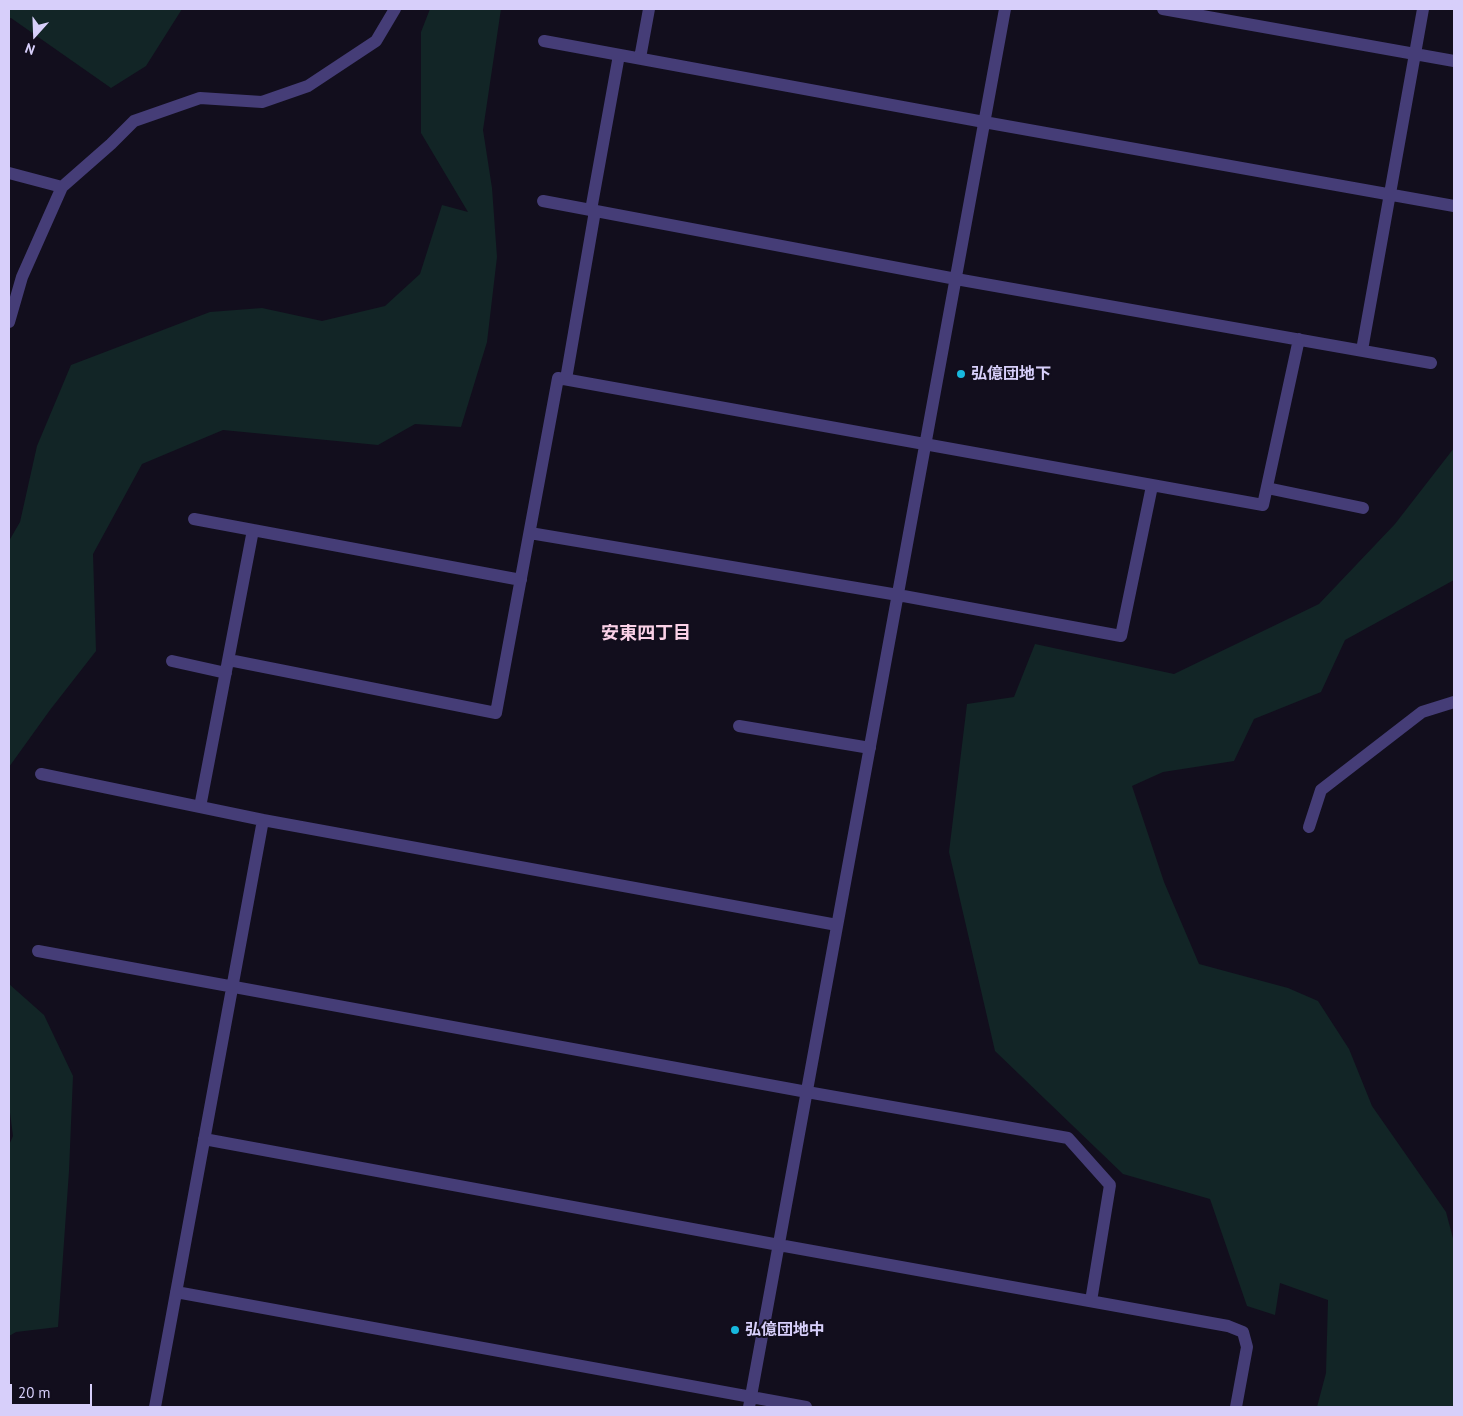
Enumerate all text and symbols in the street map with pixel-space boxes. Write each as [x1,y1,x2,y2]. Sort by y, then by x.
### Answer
north arrow [10,10,60,60]
text: N [22,39,37,59]
place label: 弘億団地下 [971,364,1051,384]
marker: 弘億団地下 [955,368,967,380]
district label: 安東四丁目 [601,623,691,645]
place label: 弘億団地中 [745,1320,825,1340]
marker: 弘億団地中 [729,1324,741,1336]
scale bar [12,1374,95,1406]
text: 20 m [18,1383,51,1402]

